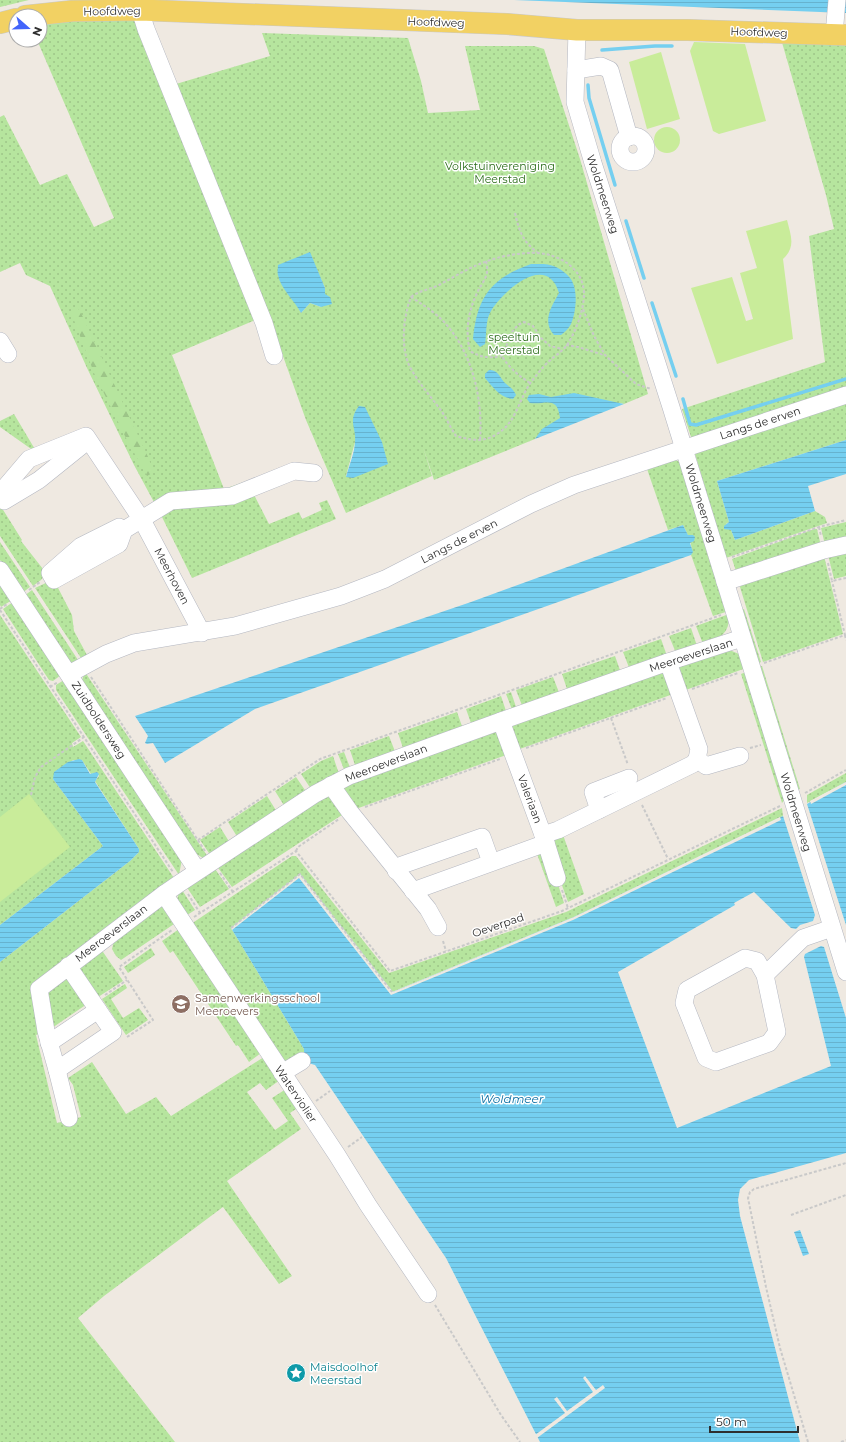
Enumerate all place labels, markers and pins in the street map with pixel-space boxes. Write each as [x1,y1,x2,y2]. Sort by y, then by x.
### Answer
place label: Samenwerkingsschool Meeroevers [195,991,320,1018]
school or university icon: Samenwerkingsschool Meeroevers [170,993,192,1015]
place label: Maisdoolhof Meerstad [310,1360,379,1387]
place icon: Maisdoolhof Meerstad [285,1362,307,1384]

